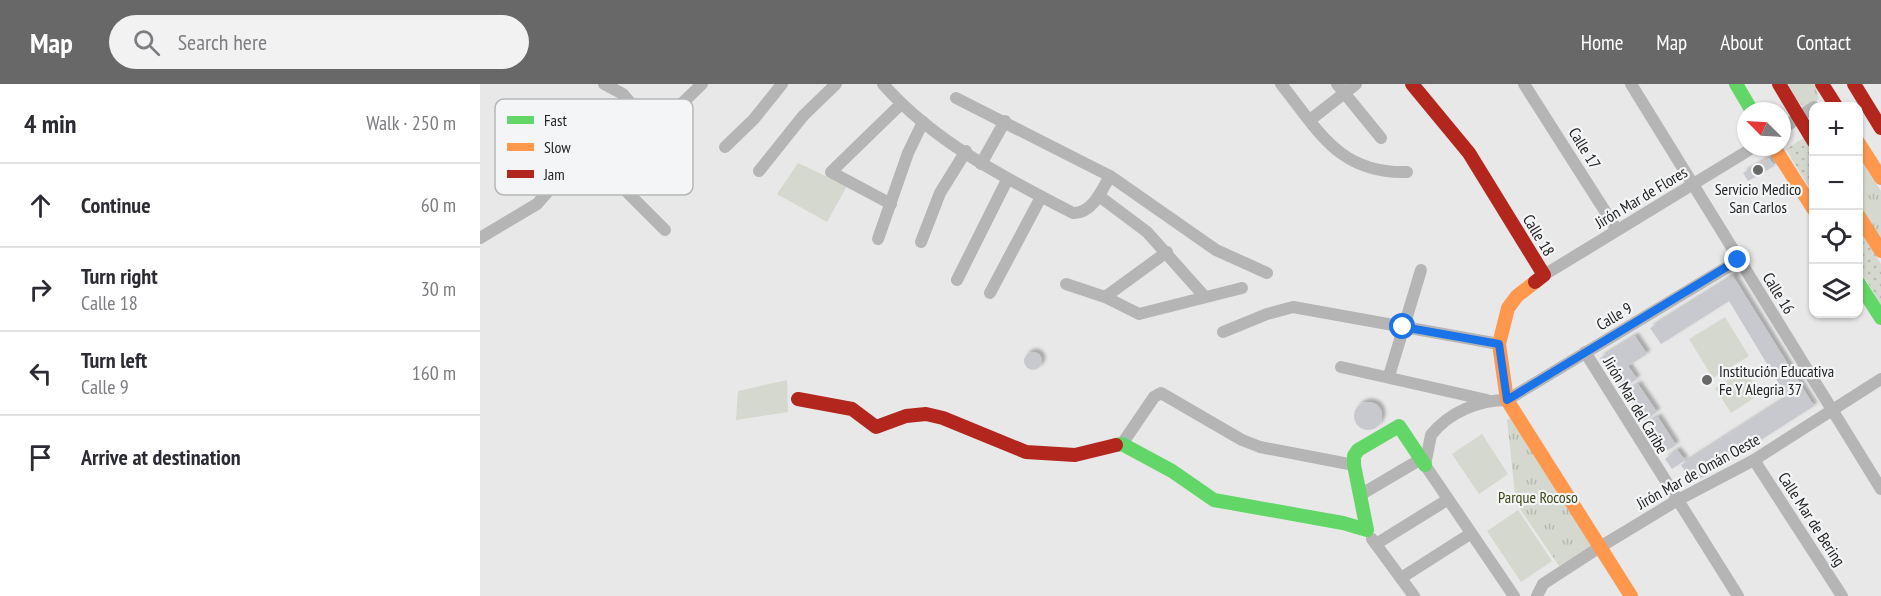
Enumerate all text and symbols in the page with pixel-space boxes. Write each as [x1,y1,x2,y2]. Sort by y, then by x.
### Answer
search box [109,15,529,69]
text: Map [30,24,73,61]
icon: search [130,26,163,59]
text: Search here [178,28,267,56]
text: Home [1581,29,1623,56]
text: Map [1656,29,1687,56]
text: About [1720,29,1763,56]
text: Contact [1796,29,1851,56]
legend [495,99,693,195]
north arrow [1737,102,1791,156]
map controls [1809,102,1863,318]
button: + [1809,102,1863,156]
text: 4 min [24,107,77,140]
text: Walk · 250 m [366,110,456,136]
text: Fast [544,110,567,130]
street label: Calle 17 [1564,123,1606,173]
text: Slow [544,137,571,157]
button: − [1809,156,1863,210]
street label: Jirón Mar de Flores [1590,162,1691,233]
marker: Servicio Medico San Carlos [1751,163,1765,177]
text: Jam [543,164,565,184]
place label: Servicio Medico San Carlos [1715,179,1801,217]
icon: ahead [24,189,57,222]
text: Continue [81,191,151,219]
text: 60 m [421,192,456,218]
street label: Calle 18 [1519,210,1559,260]
button: locate [1809,210,1863,264]
route end [1724,246,1750,272]
text: Turn right [81,262,158,290]
button: layers [1809,264,1863,318]
street label: Calle 16 [1758,268,1800,318]
icon: right [24,273,57,306]
text: 30 m [421,276,456,302]
text: Calle 18 [81,290,138,316]
street label: Calle 9 [1592,298,1636,334]
route start [1389,313,1415,339]
text: Turn left [81,346,147,374]
street label: Jirón Mar del Caribe [1599,352,1673,457]
icon: left [24,357,57,390]
text: 160 m [412,360,456,386]
place label: Institución Educativa Fe Y Alegria 37 [1719,361,1834,399]
marker: Institución Educativa Fe Y Alegria 37 [1700,373,1714,387]
text: Calle 9 [81,374,129,400]
street label: Jirón Mar de Omán Oeste [1632,429,1763,514]
icon: arrive [24,441,57,474]
text: Arrive at destination [81,443,241,471]
street label: Calle Mar de Bering [1774,468,1850,570]
park label: Parque Rocoso [1498,487,1578,507]

